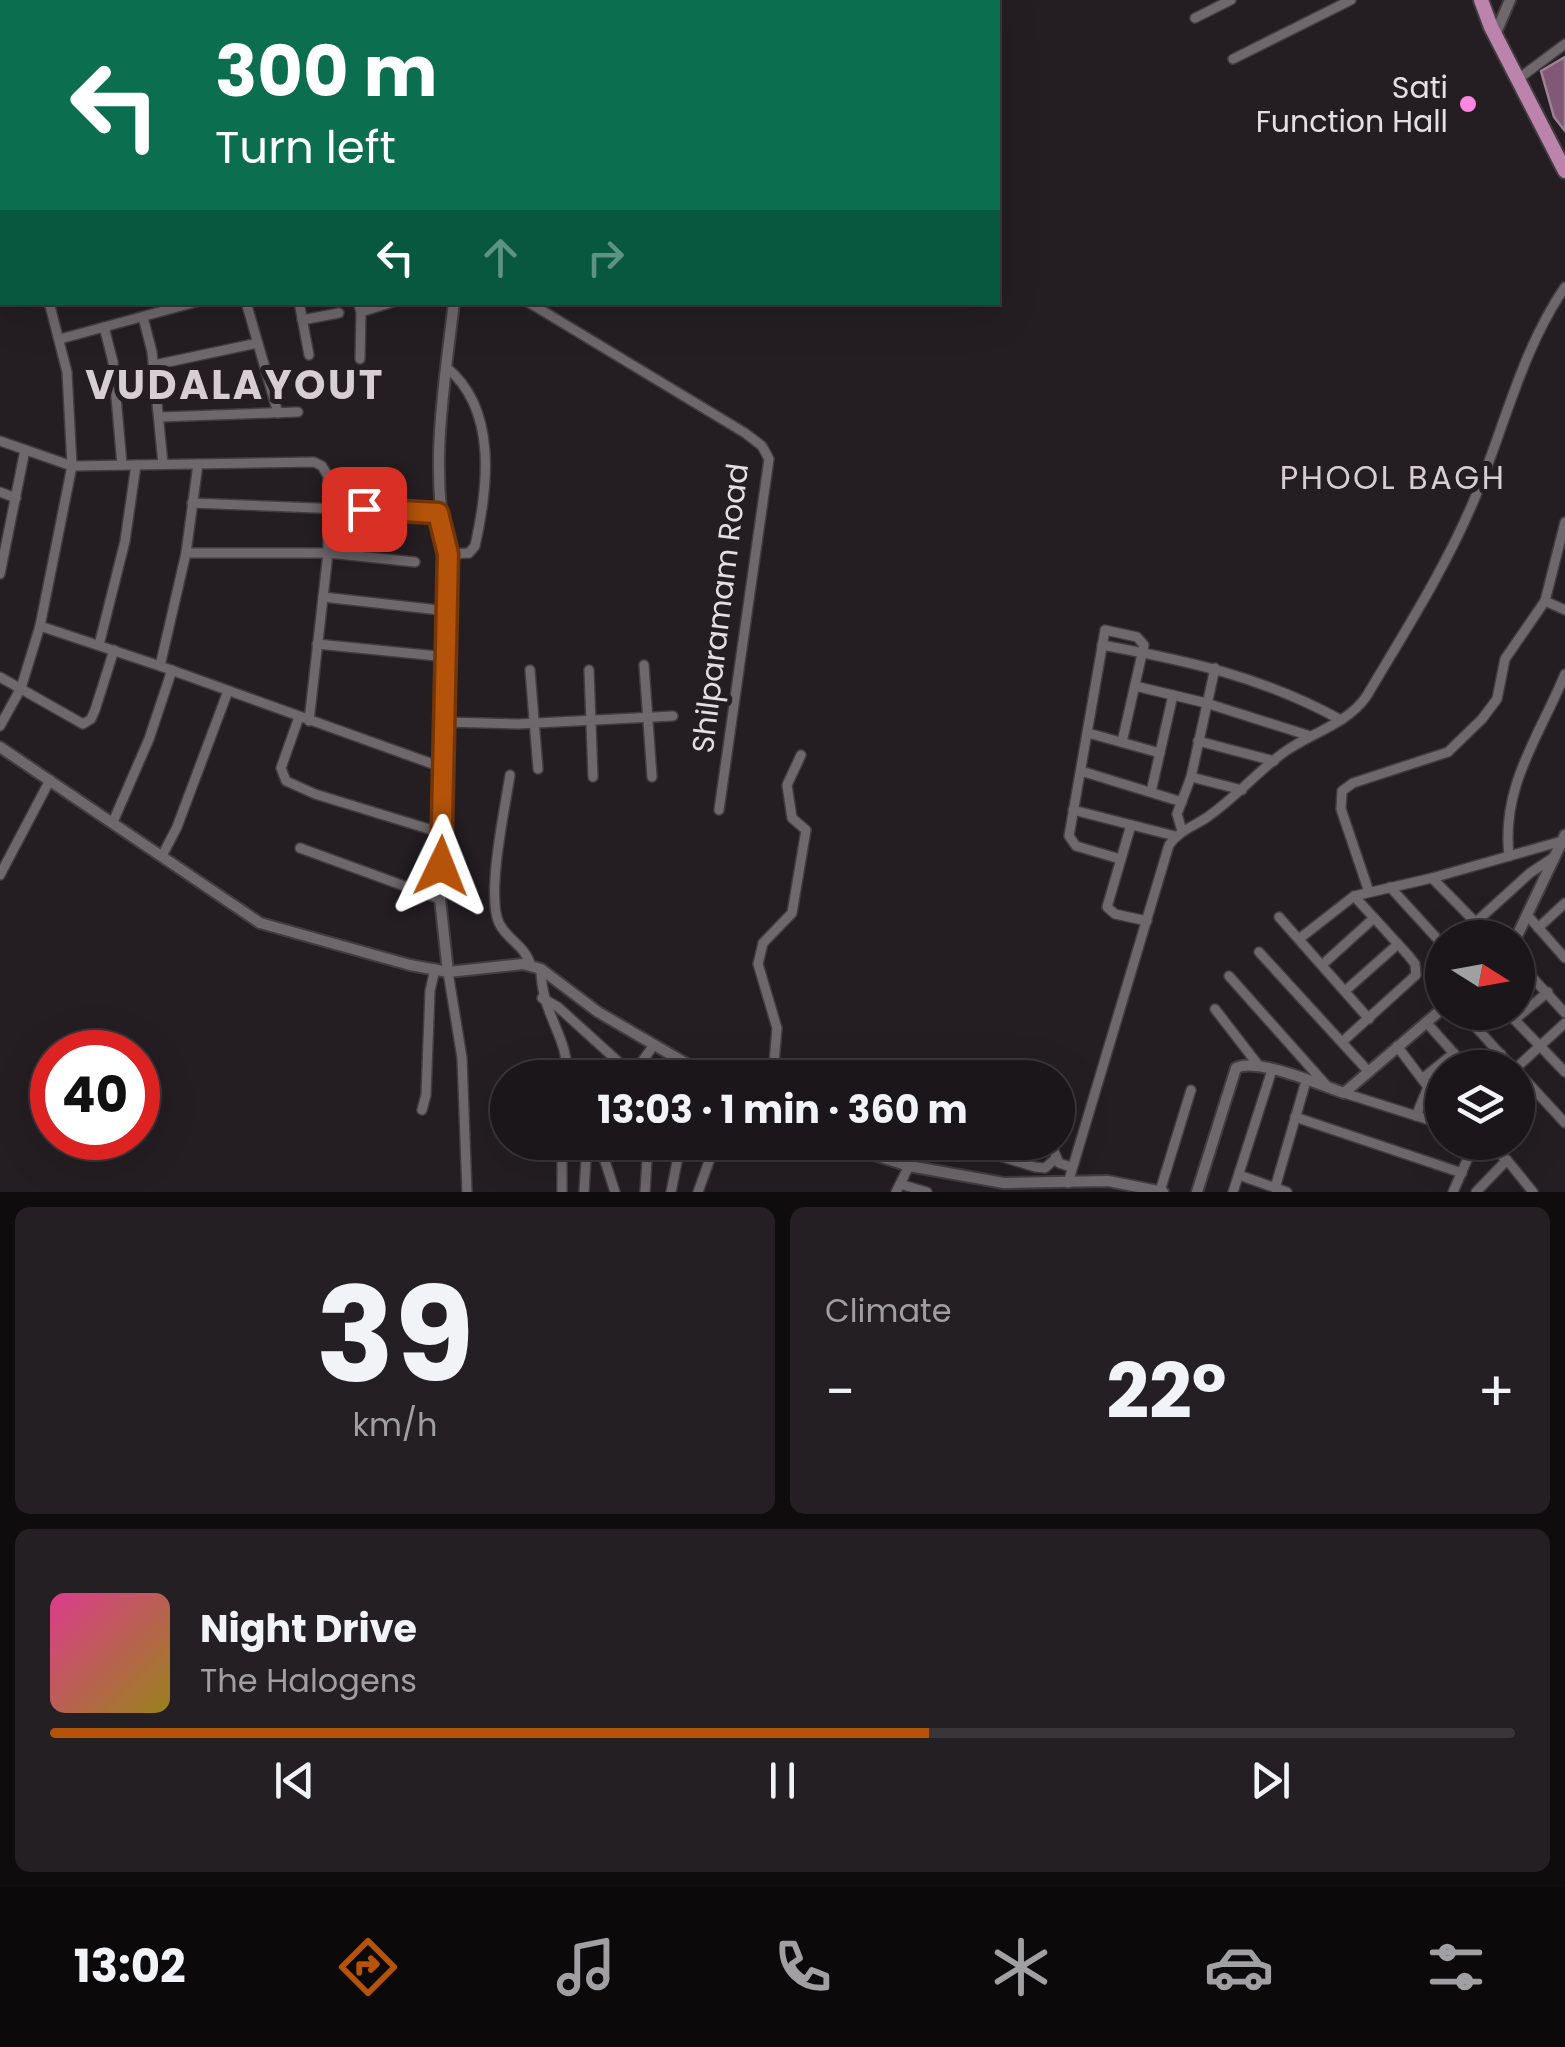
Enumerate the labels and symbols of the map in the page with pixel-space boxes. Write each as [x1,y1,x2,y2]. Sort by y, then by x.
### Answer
place label: Sati Function Hall [1256,66,1448,143]
marker: Sati Function Hall [1457,93,1479,115]
district label: VUDALAYOUT [85,357,385,413]
district label: PHOOL BAGH [1280,455,1506,500]
street label: Shilparamam Road [681,461,759,755]
pin [322,467,407,552]
position arrow [389,814,493,918]
north arrow [1425,920,1535,1030]
speed limit sign: 40 [30,1030,160,1160]

